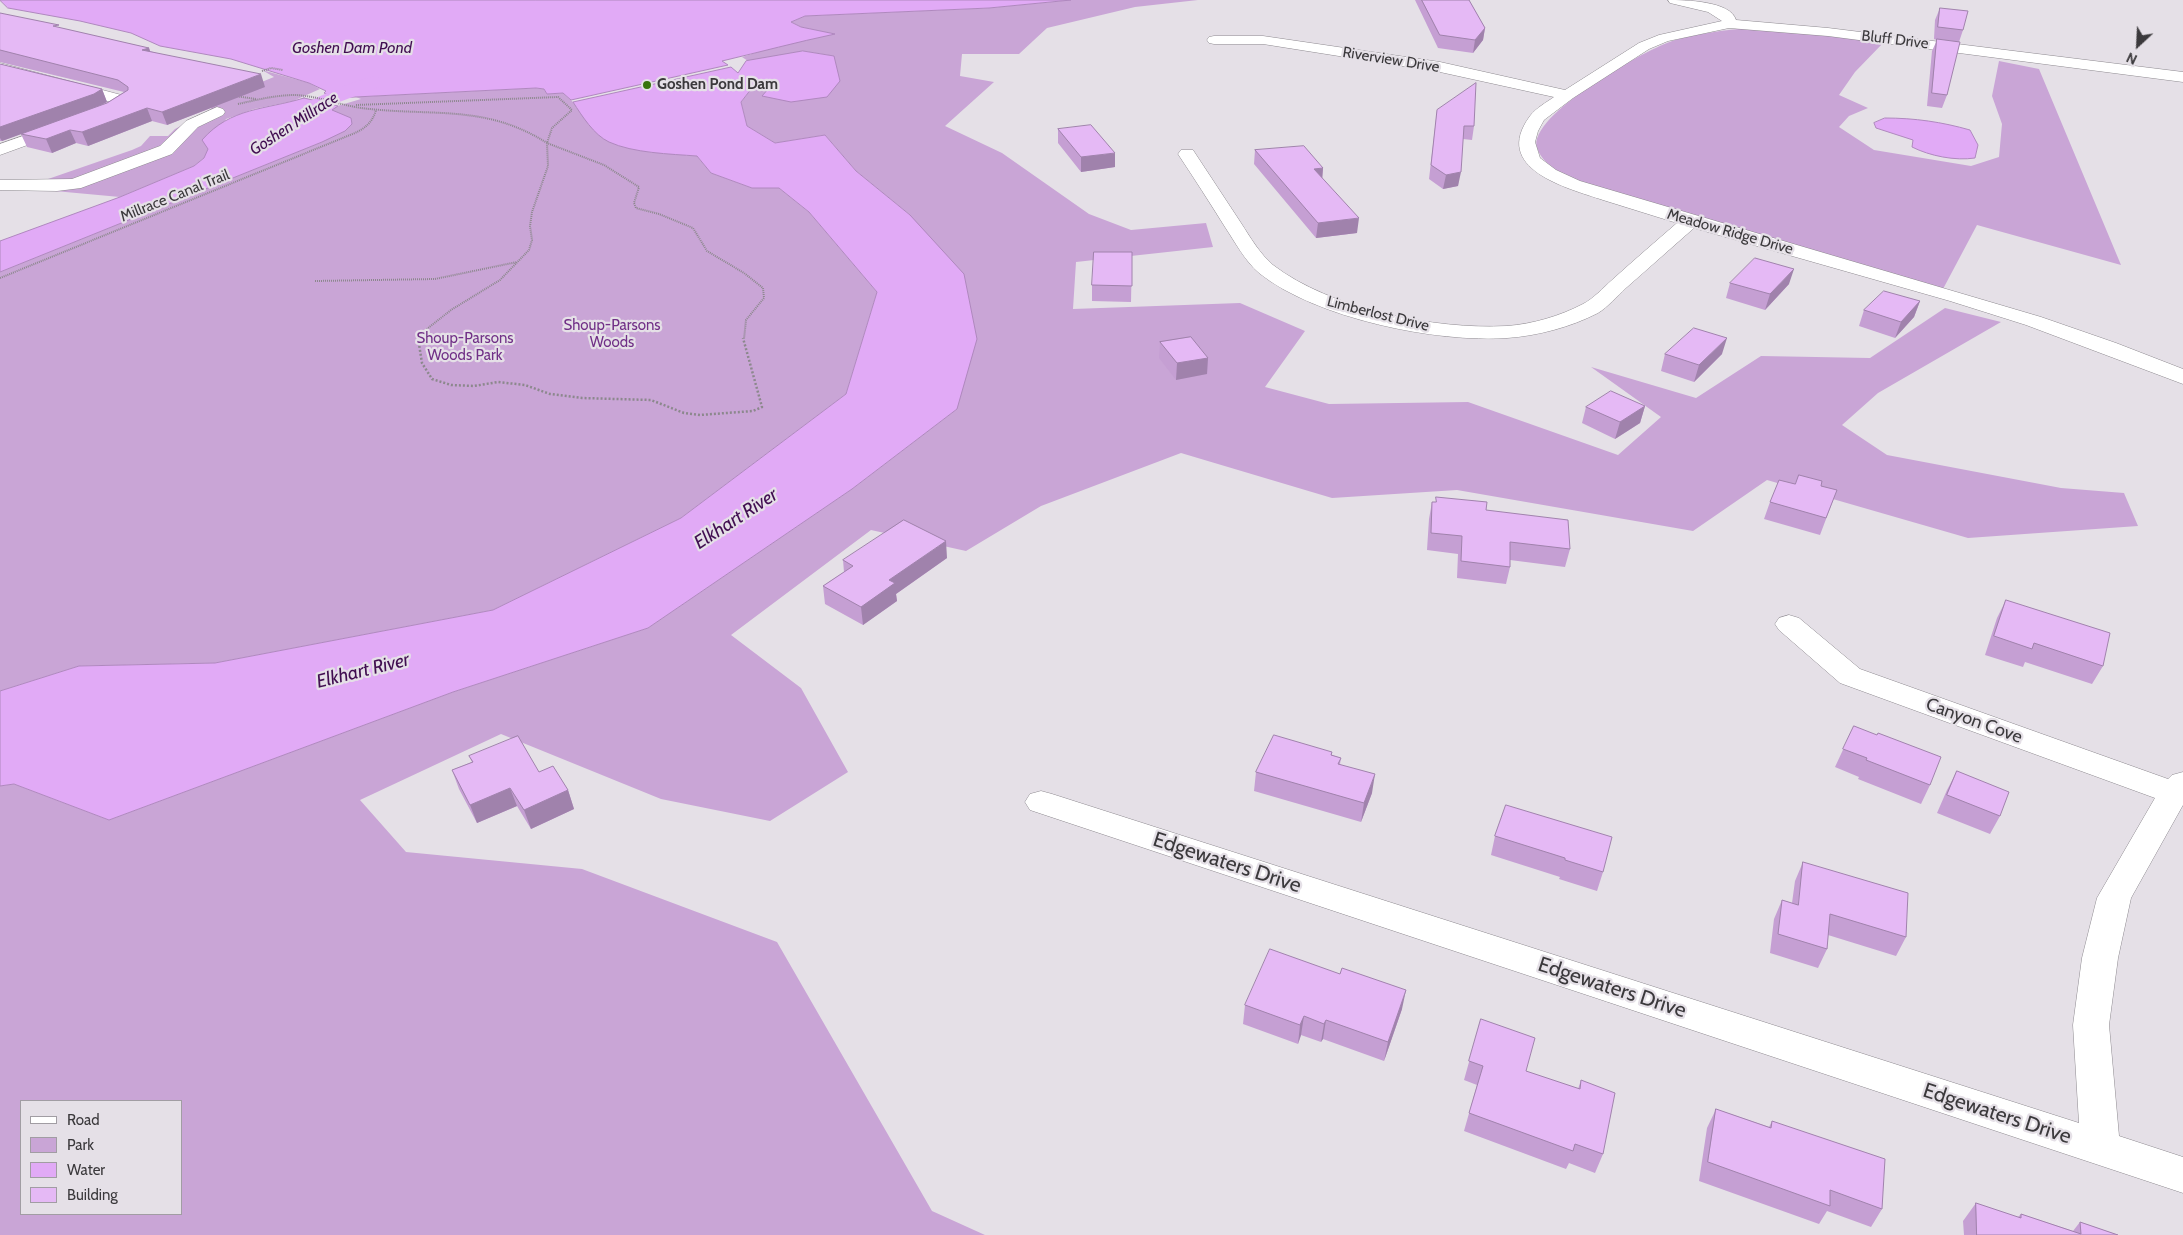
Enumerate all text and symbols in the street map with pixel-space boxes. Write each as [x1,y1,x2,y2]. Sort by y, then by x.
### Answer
north arrow [2113,20,2163,70]
street label: Bluff Drive [1861,27,1929,53]
water label: Goshen Dam Pond [292,38,412,58]
street label: Riverview Drive [1341,43,1441,77]
text: N [2123,48,2140,69]
place label: Goshen Pond Dam [657,76,778,94]
marker: Goshen Pond Dam [641,79,653,91]
water label: Goshen Millrace [246,88,342,160]
street label: Millrace Canal Trail [118,166,232,226]
street label: Meadow Ridge Drive [1665,205,1795,259]
street label: Limberlost Drive [1325,293,1431,335]
park label: Shoup-Parsons Woods [564,317,660,352]
park label: Shoup-Parsons Woods Park [417,330,513,365]
water label: Elkhart River [690,484,782,554]
water label: Elkhart River [314,648,412,694]
street label: Canyon Cove [1923,694,2025,748]
street label: Edgewaters Drive [1150,827,1304,899]
street label: Edgewaters Drive [1535,952,1689,1024]
street label: Edgewaters Drive [1920,1078,2074,1150]
legend [20,1100,182,1215]
text: Road [67,1111,100,1129]
text: Park [67,1136,94,1154]
text: Water [67,1161,105,1179]
text: Building [67,1186,118,1204]

